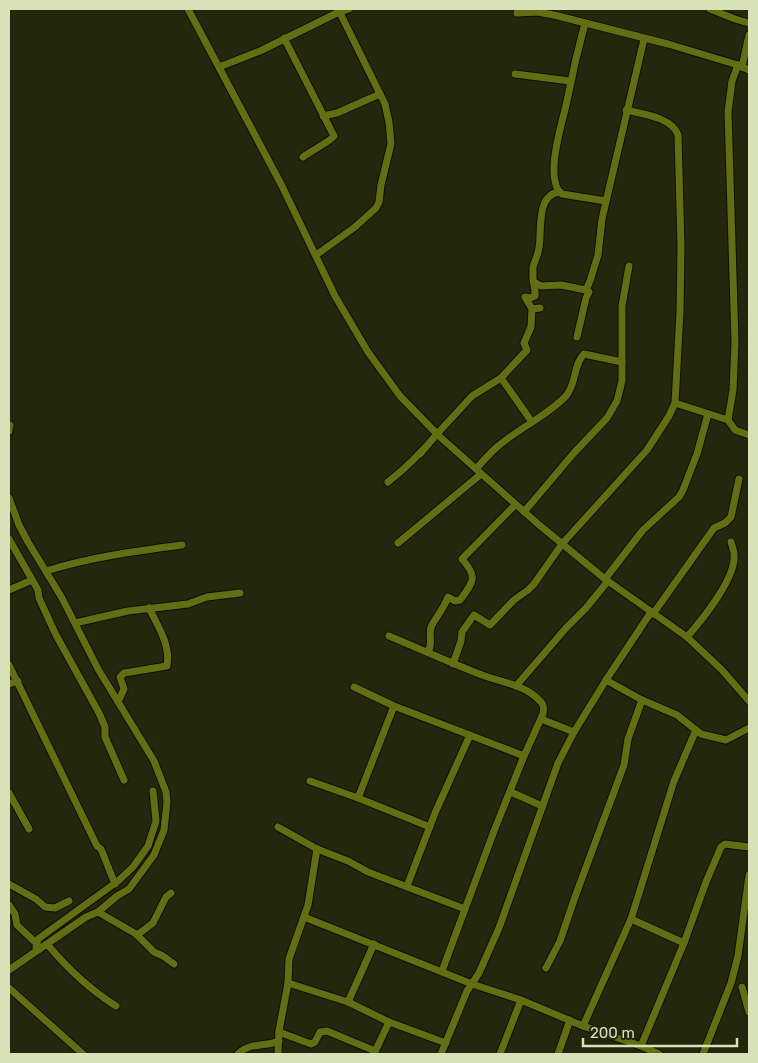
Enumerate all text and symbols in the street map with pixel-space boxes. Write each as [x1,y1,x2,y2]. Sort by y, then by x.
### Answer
scale bar [583,1016,737,1048]
text: 200 m [590,1024,635,1042]

